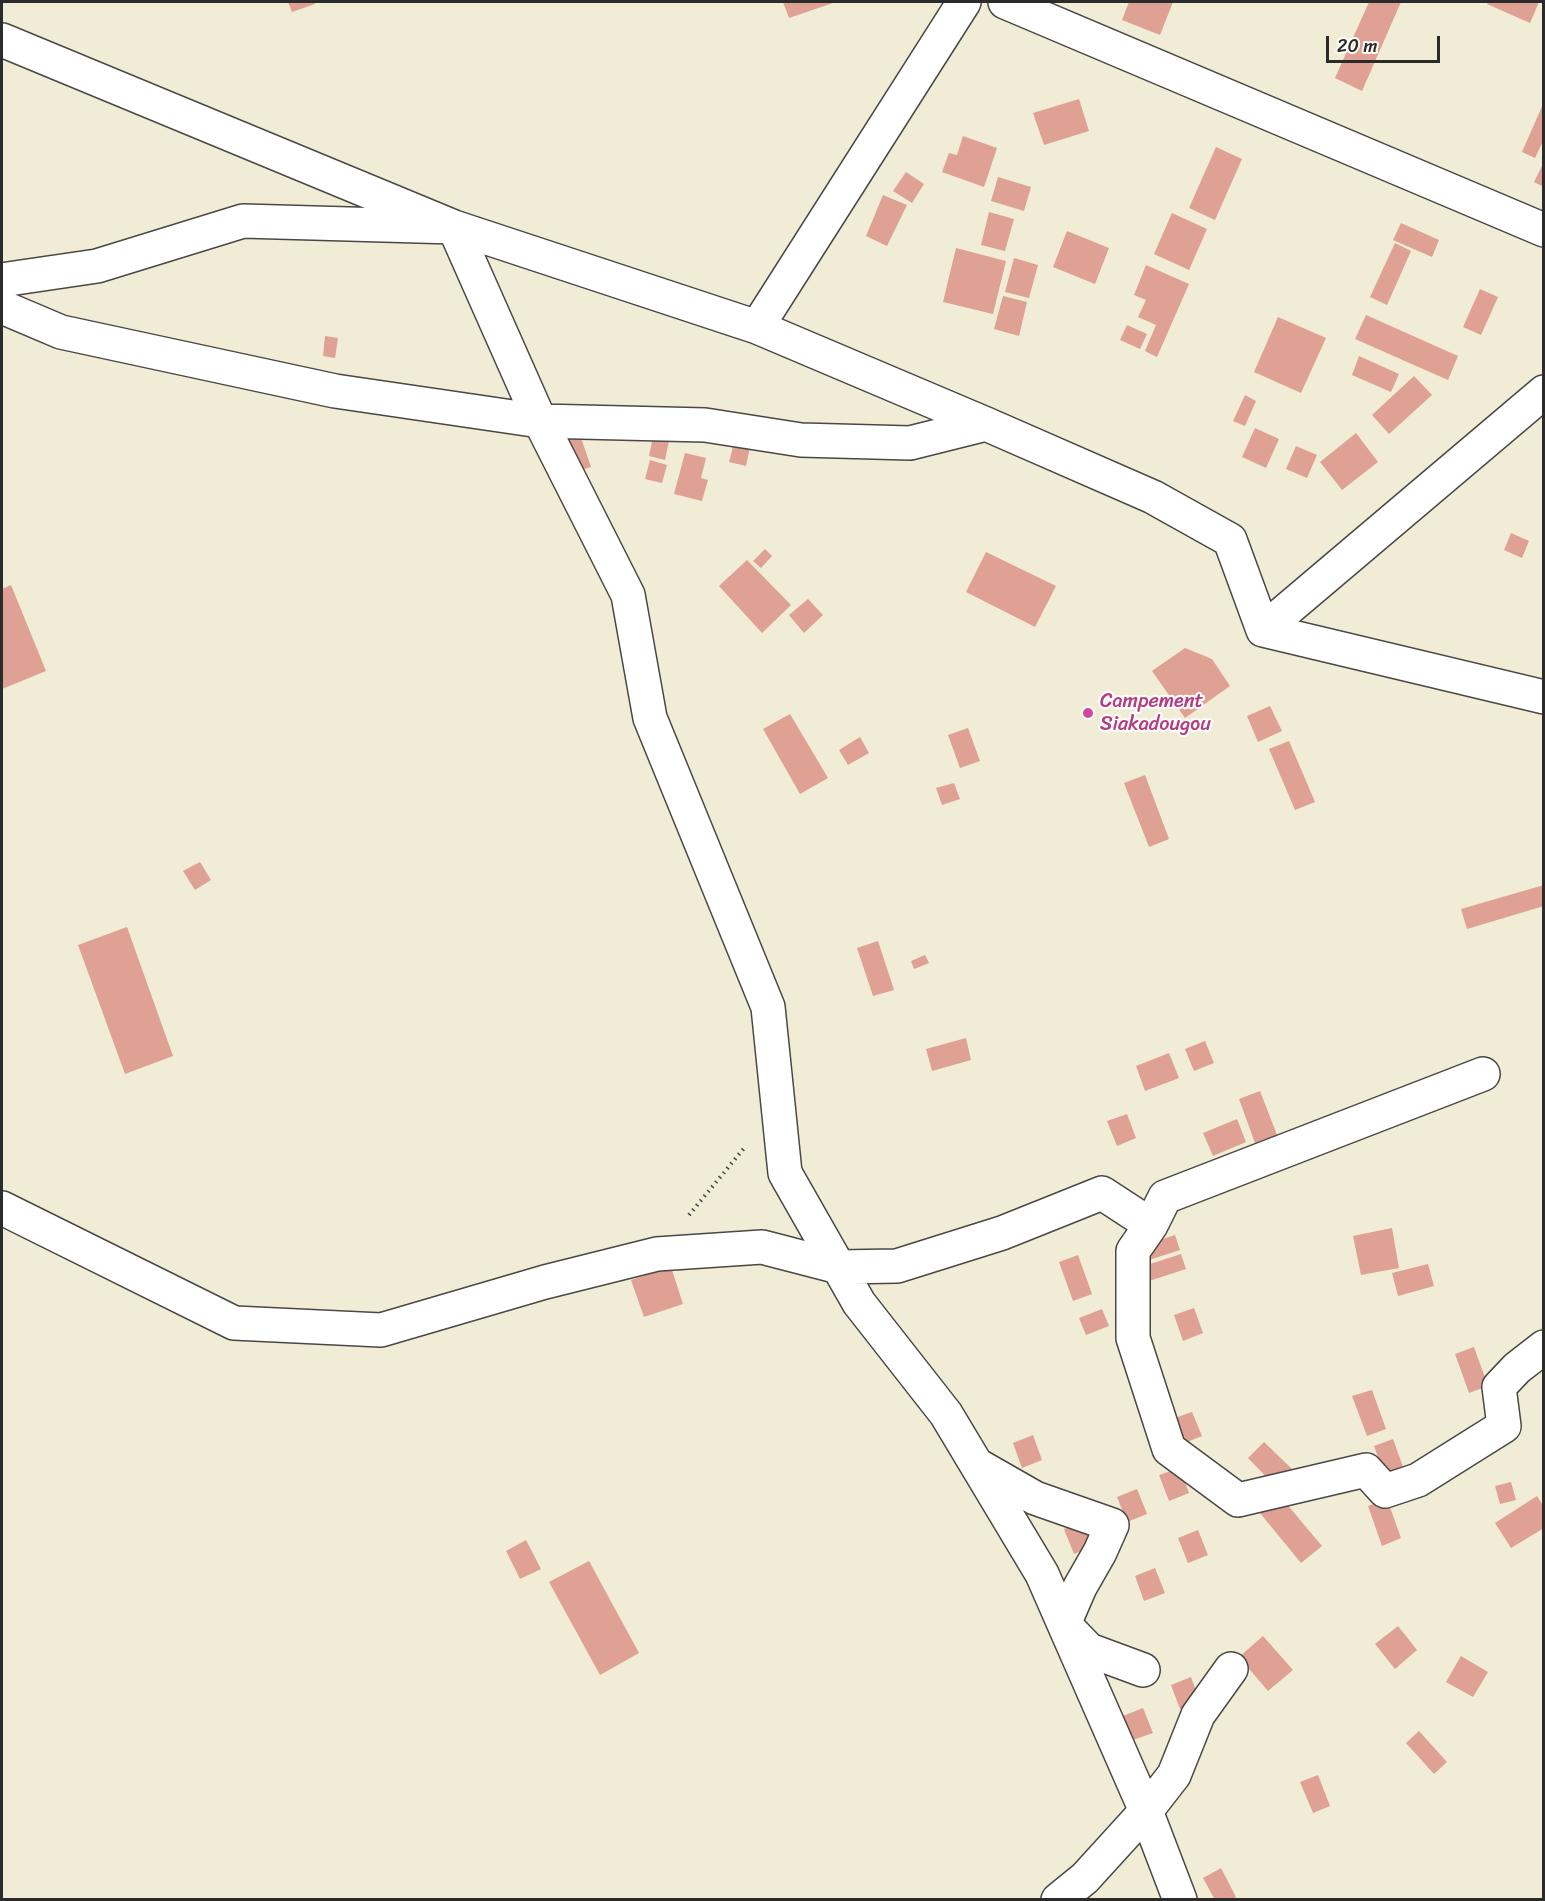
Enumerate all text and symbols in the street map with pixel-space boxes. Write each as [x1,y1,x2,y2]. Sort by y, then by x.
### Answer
scale bar [1329,24,1443,62]
text: 20 m [1337,30,1377,62]
place label: Campement Siakadougou [1100,690,1211,737]
marker: Campement Siakadougou [1081,706,1095,720]

